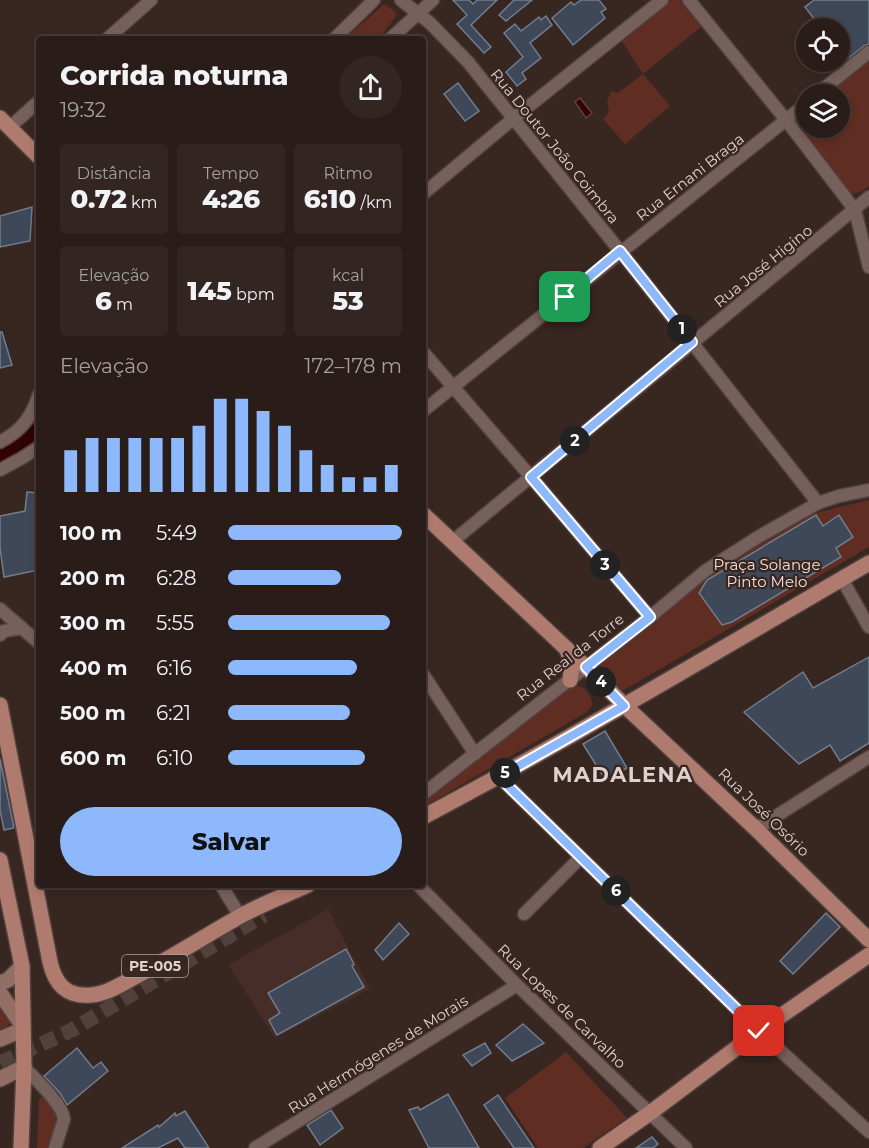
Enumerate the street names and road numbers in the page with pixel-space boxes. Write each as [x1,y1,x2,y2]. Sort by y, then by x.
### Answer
street label: Rua Doutor João Coimbra [487,65,623,227]
street label: Rua Ernani Braga [632,129,748,225]
street label: Rua José Higino [710,221,816,311]
street label: Rua Real da Torre [512,609,628,705]
street label: Rua José Osório [714,764,814,860]
street label: Rua Lopes de Carvalho [494,940,630,1072]
road number: PE-005 [122,955,188,977]
street label: Rua Hermógenes de Morais [285,991,471,1117]

